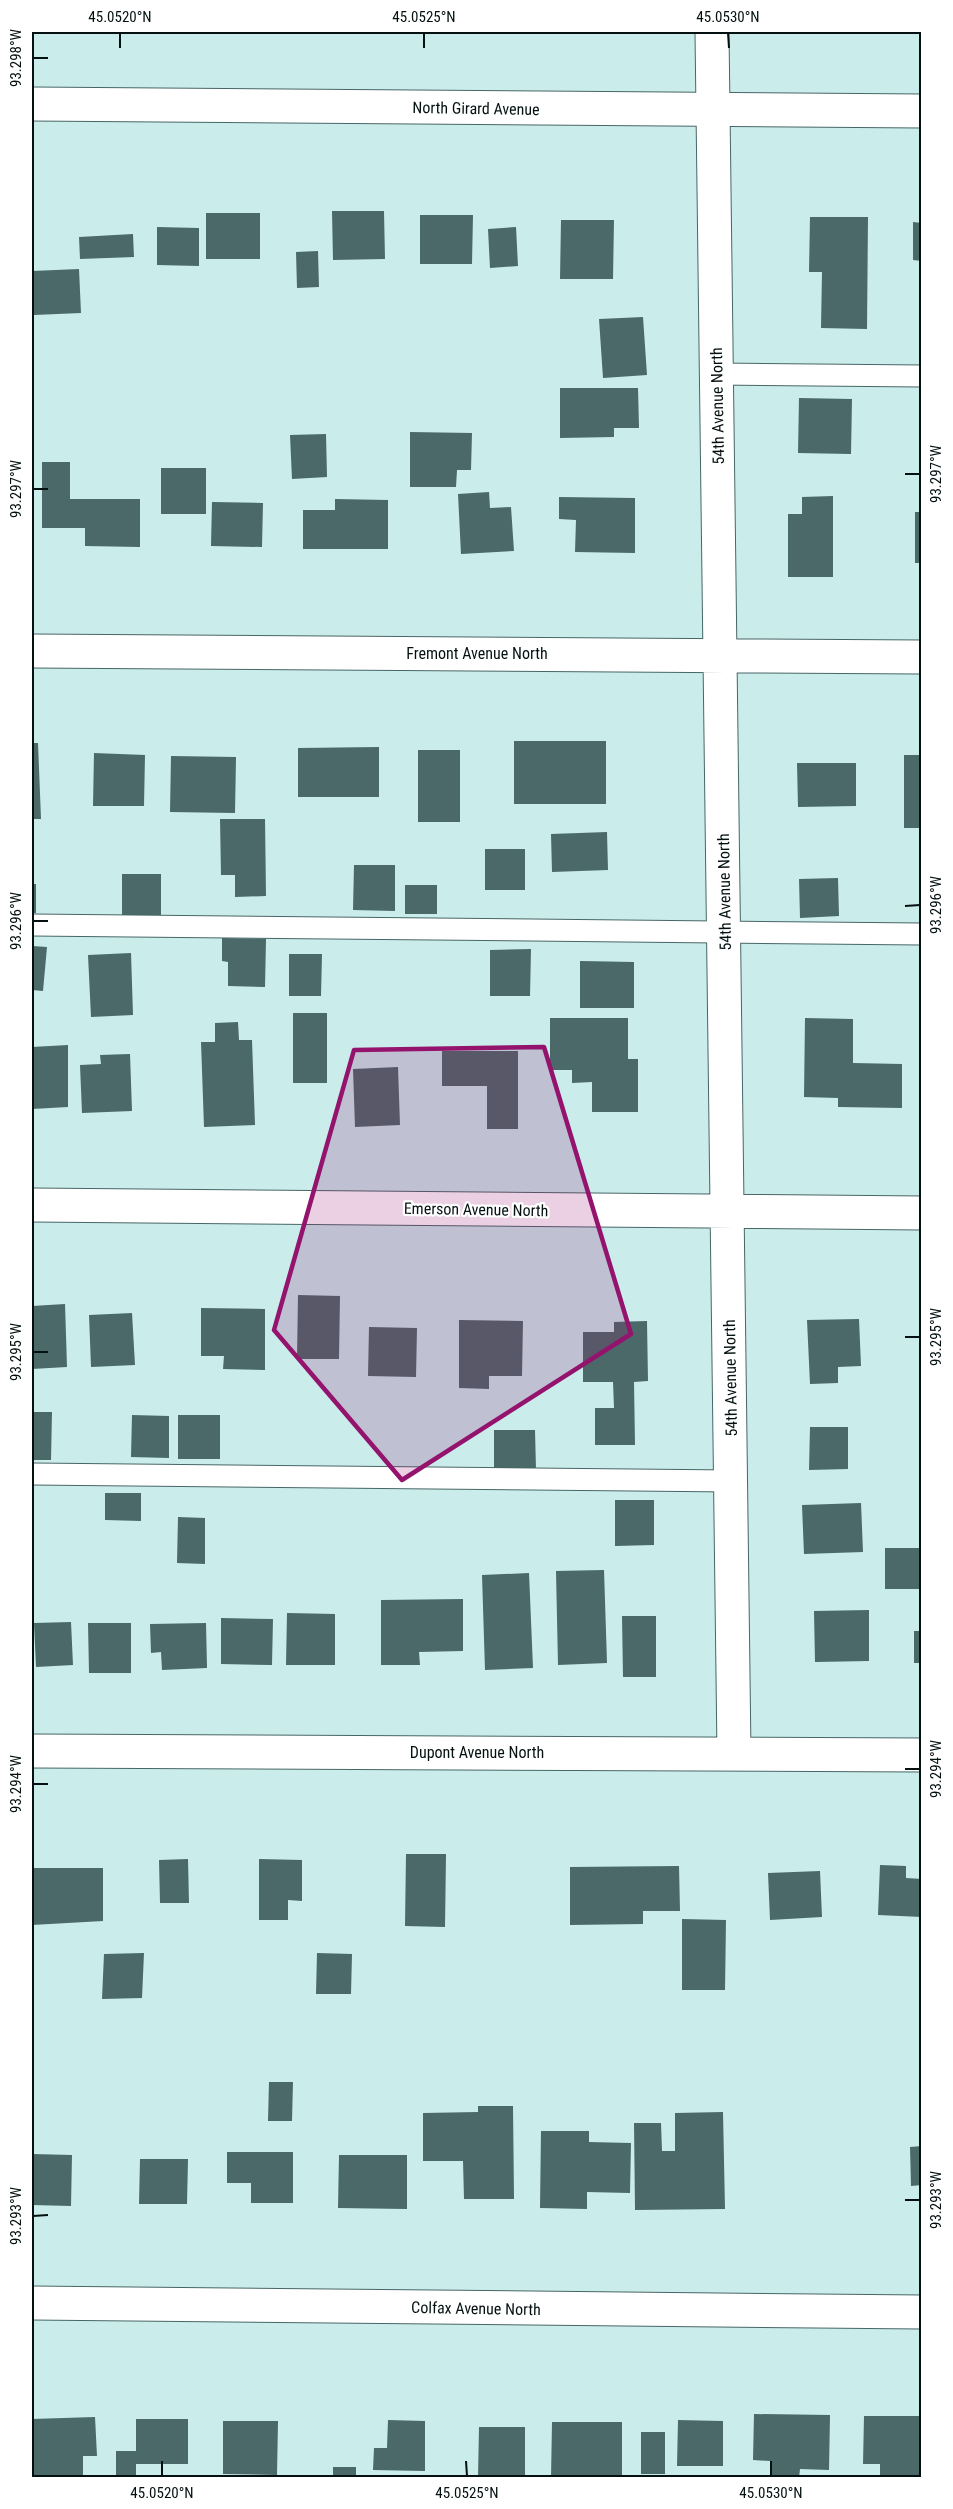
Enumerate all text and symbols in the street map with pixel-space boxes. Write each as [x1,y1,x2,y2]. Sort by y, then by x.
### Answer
text: 45.0520°N [88,8,152,26]
text: 45.0525°N [392,8,456,26]
text: 45.0530°N [696,8,760,26]
text: 93.298°W [7,28,25,87]
street label: North Girard Avenue [412,98,540,119]
street label: 54th Avenue North [707,347,728,465]
text: 93.297°W [927,444,945,503]
text: 93.297°W [7,459,25,518]
street label: Fremont Avenue North [406,644,548,663]
street label: 54th Avenue North [714,833,735,951]
text: 93.296°W [927,875,945,934]
text: 93.296°W [7,891,25,950]
street label: Emerson Avenue North [404,1199,548,1220]
text: 93.295°W [927,1307,945,1366]
street label: 54th Avenue North [720,1319,741,1437]
text: 93.295°W [7,1322,25,1381]
text: 93.294°W [927,1739,945,1798]
street label: Dupont Avenue North [410,1743,544,1762]
text: 93.294°W [7,1754,25,1813]
text: 93.293°W [927,2170,945,2229]
text: 93.293°W [7,2186,25,2245]
street label: Colfax Avenue North [411,2298,541,2319]
text: 45.0520°N [130,2484,194,2502]
text: 45.0525°N [435,2484,499,2502]
text: 45.0530°N [739,2484,803,2502]

